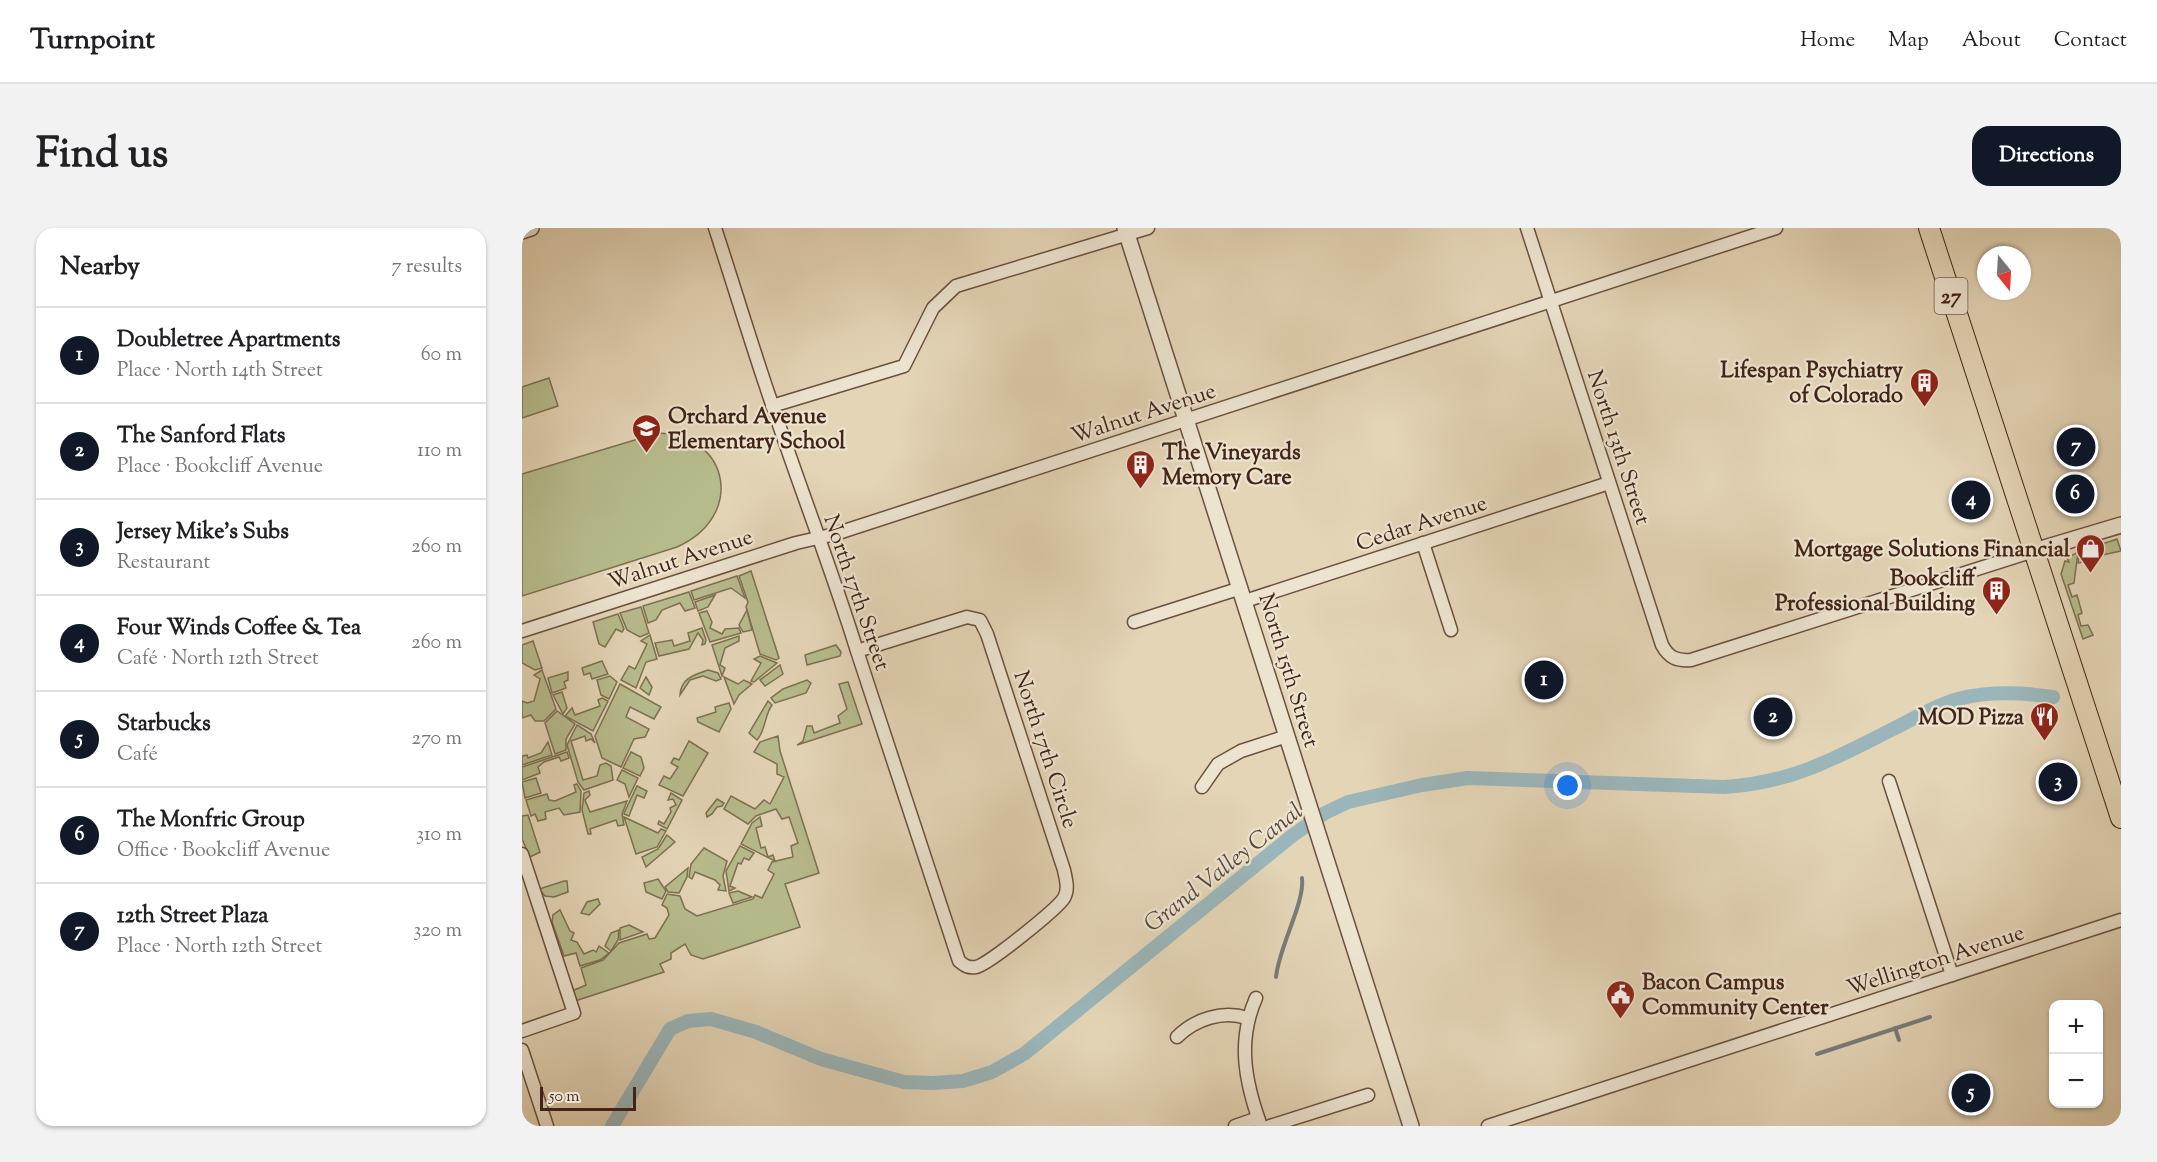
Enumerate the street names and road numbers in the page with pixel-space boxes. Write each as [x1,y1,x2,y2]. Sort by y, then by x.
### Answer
road number: 27 [1934,278,1968,314]
street label: North 13th Street [1577,367,1657,530]
street label: Walnut Avenue [1067,376,1220,453]
street label: Cedar Avenue [1352,489,1492,561]
street label: North 17th Street [813,511,897,676]
street label: Walnut Avenue [604,522,757,599]
street label: North 15th Street [1248,590,1326,752]
street label: North 17th Circle [1004,667,1085,833]
street label: Wellington Avenue [1843,918,2029,1006]

